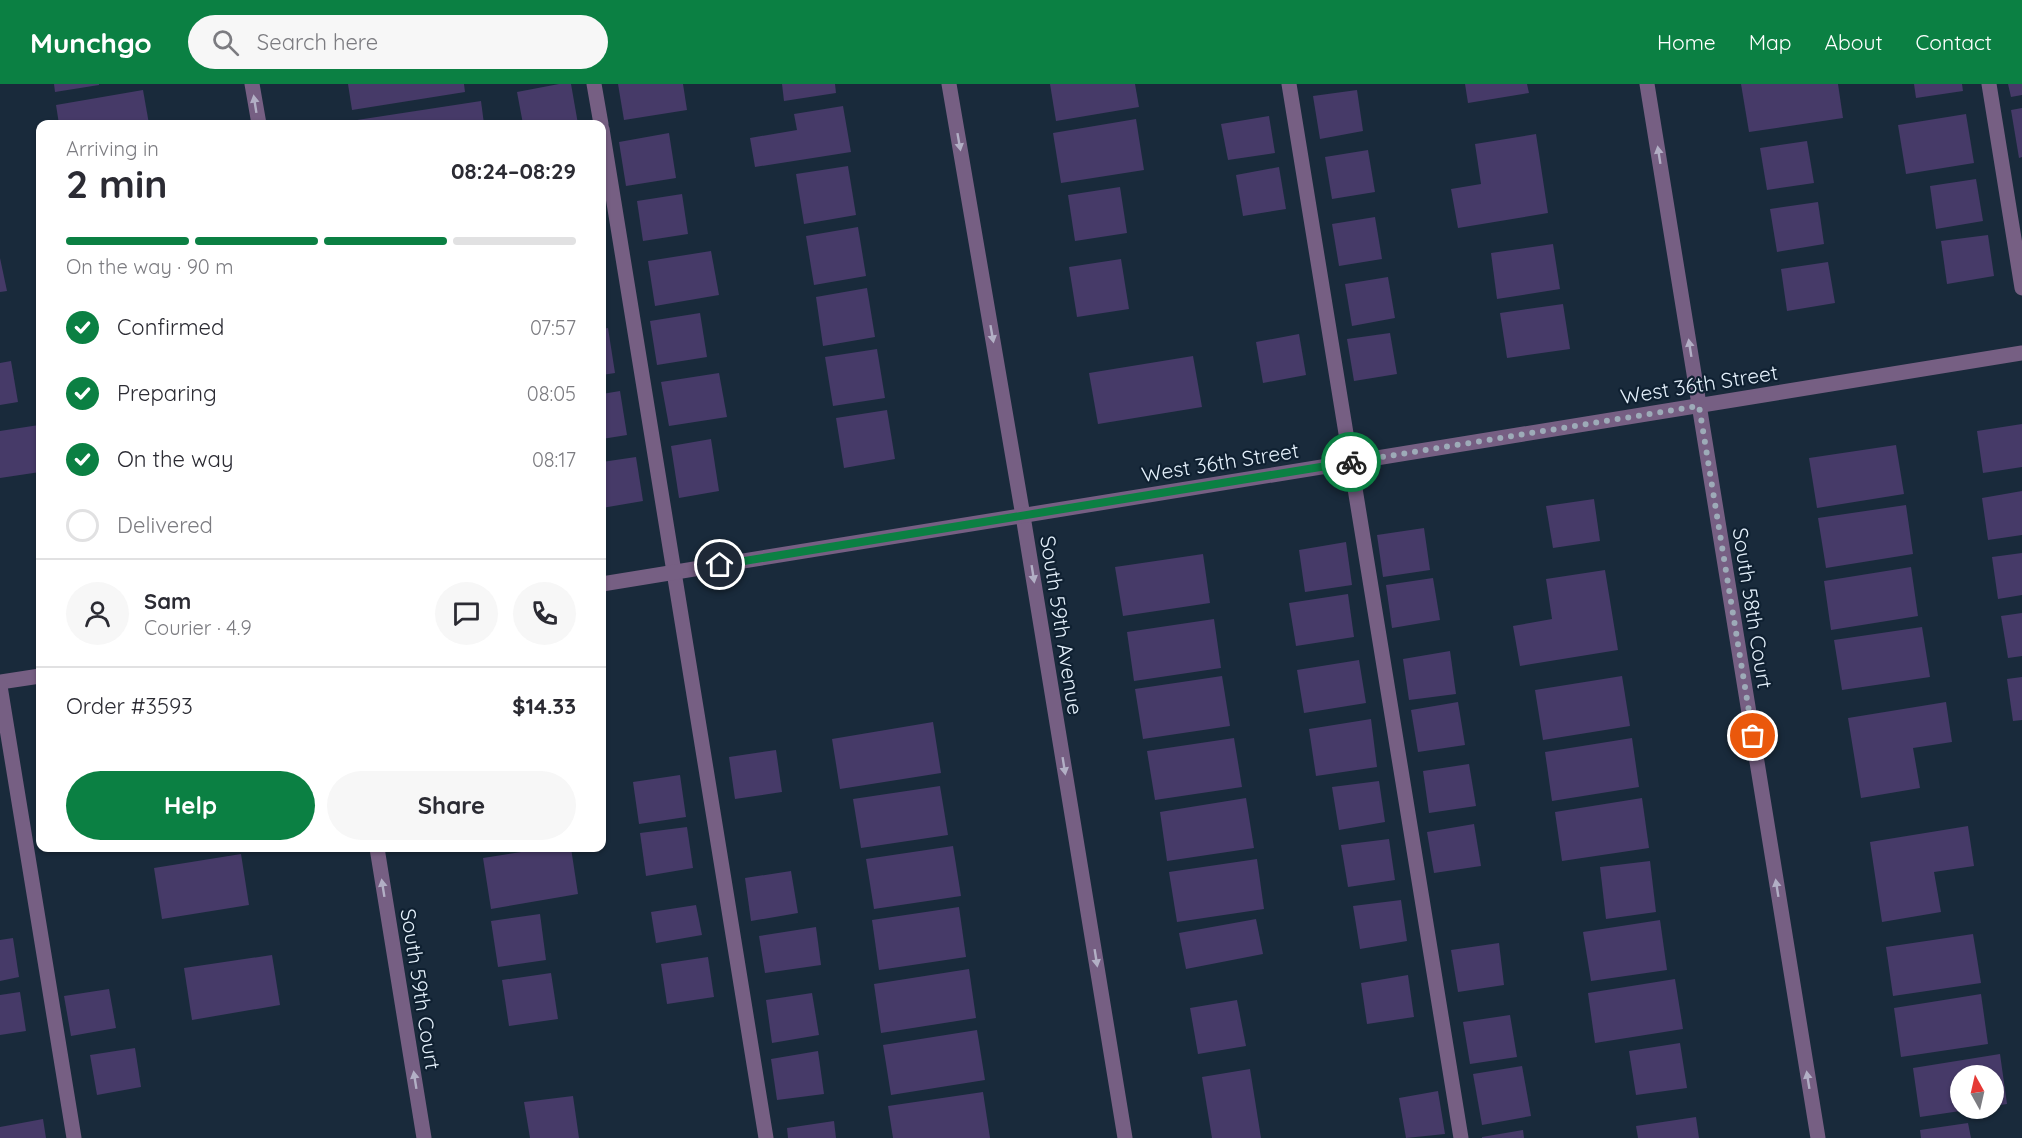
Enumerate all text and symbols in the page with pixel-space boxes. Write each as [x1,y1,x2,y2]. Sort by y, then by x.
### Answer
search box [188,15,608,69]
text: Munchgo [30,25,152,60]
icon: search [209,26,242,59]
text: Search here [257,28,378,56]
text: Home [1657,29,1716,55]
text: Map [1749,29,1792,55]
text: About [1825,29,1883,55]
text: Contact [1916,29,1992,55]
one-way arrow [251,95,260,114]
one-way arrow [955,132,964,151]
text: Arriving in [66,136,159,161]
one-way arrow [1654,146,1663,165]
text: 08:24–08:29 [451,157,576,185]
text: 2 min [66,159,168,208]
text: On the way · 90 m [66,254,233,279]
icon: check [66,311,99,344]
text: Confirmed [117,313,224,341]
text: 07:57 [530,315,576,340]
one-way arrow [988,324,997,343]
one-way arrow [1685,338,1694,357]
street label: West 36th Street [1618,359,1780,409]
icon: check [66,377,99,410]
text: Preparing [117,379,217,407]
text: 08:05 [527,381,576,406]
courier [1321,432,1381,492]
street label: West 36th Street [1139,437,1301,487]
icon: check [66,443,99,476]
text: On the way [117,445,233,473]
icon: bike [1335,446,1368,479]
text: 08:17 [532,447,576,472]
text: Delivered [117,511,213,539]
street label: South 58th Court [1727,526,1779,690]
street label: South 59th Avenue [1035,534,1089,716]
pin [694,539,745,590]
icon: home [703,548,736,581]
one-way arrow [1028,564,1037,583]
button: person [66,582,129,645]
button: chat [435,582,498,645]
button: phone [513,582,576,645]
text: Sam [144,587,191,615]
text: Courier · 4.9 [144,615,252,640]
text: Order #3593 [66,692,193,720]
text: $14.33 [512,692,576,720]
pin [1727,710,1778,761]
icon: bag [1736,719,1769,752]
one-way arrow [1060,757,1069,776]
button: Help [66,771,315,840]
button: Share [327,771,576,840]
one-way arrow [379,878,388,897]
one-way arrow [1773,878,1782,897]
street label: South 59th Court [395,907,447,1071]
one-way arrow [1091,949,1100,968]
north arrow [1950,1065,2004,1119]
map controls [1950,1065,2004,1119]
one-way arrow [410,1071,419,1090]
one-way arrow [1804,1071,1813,1090]

